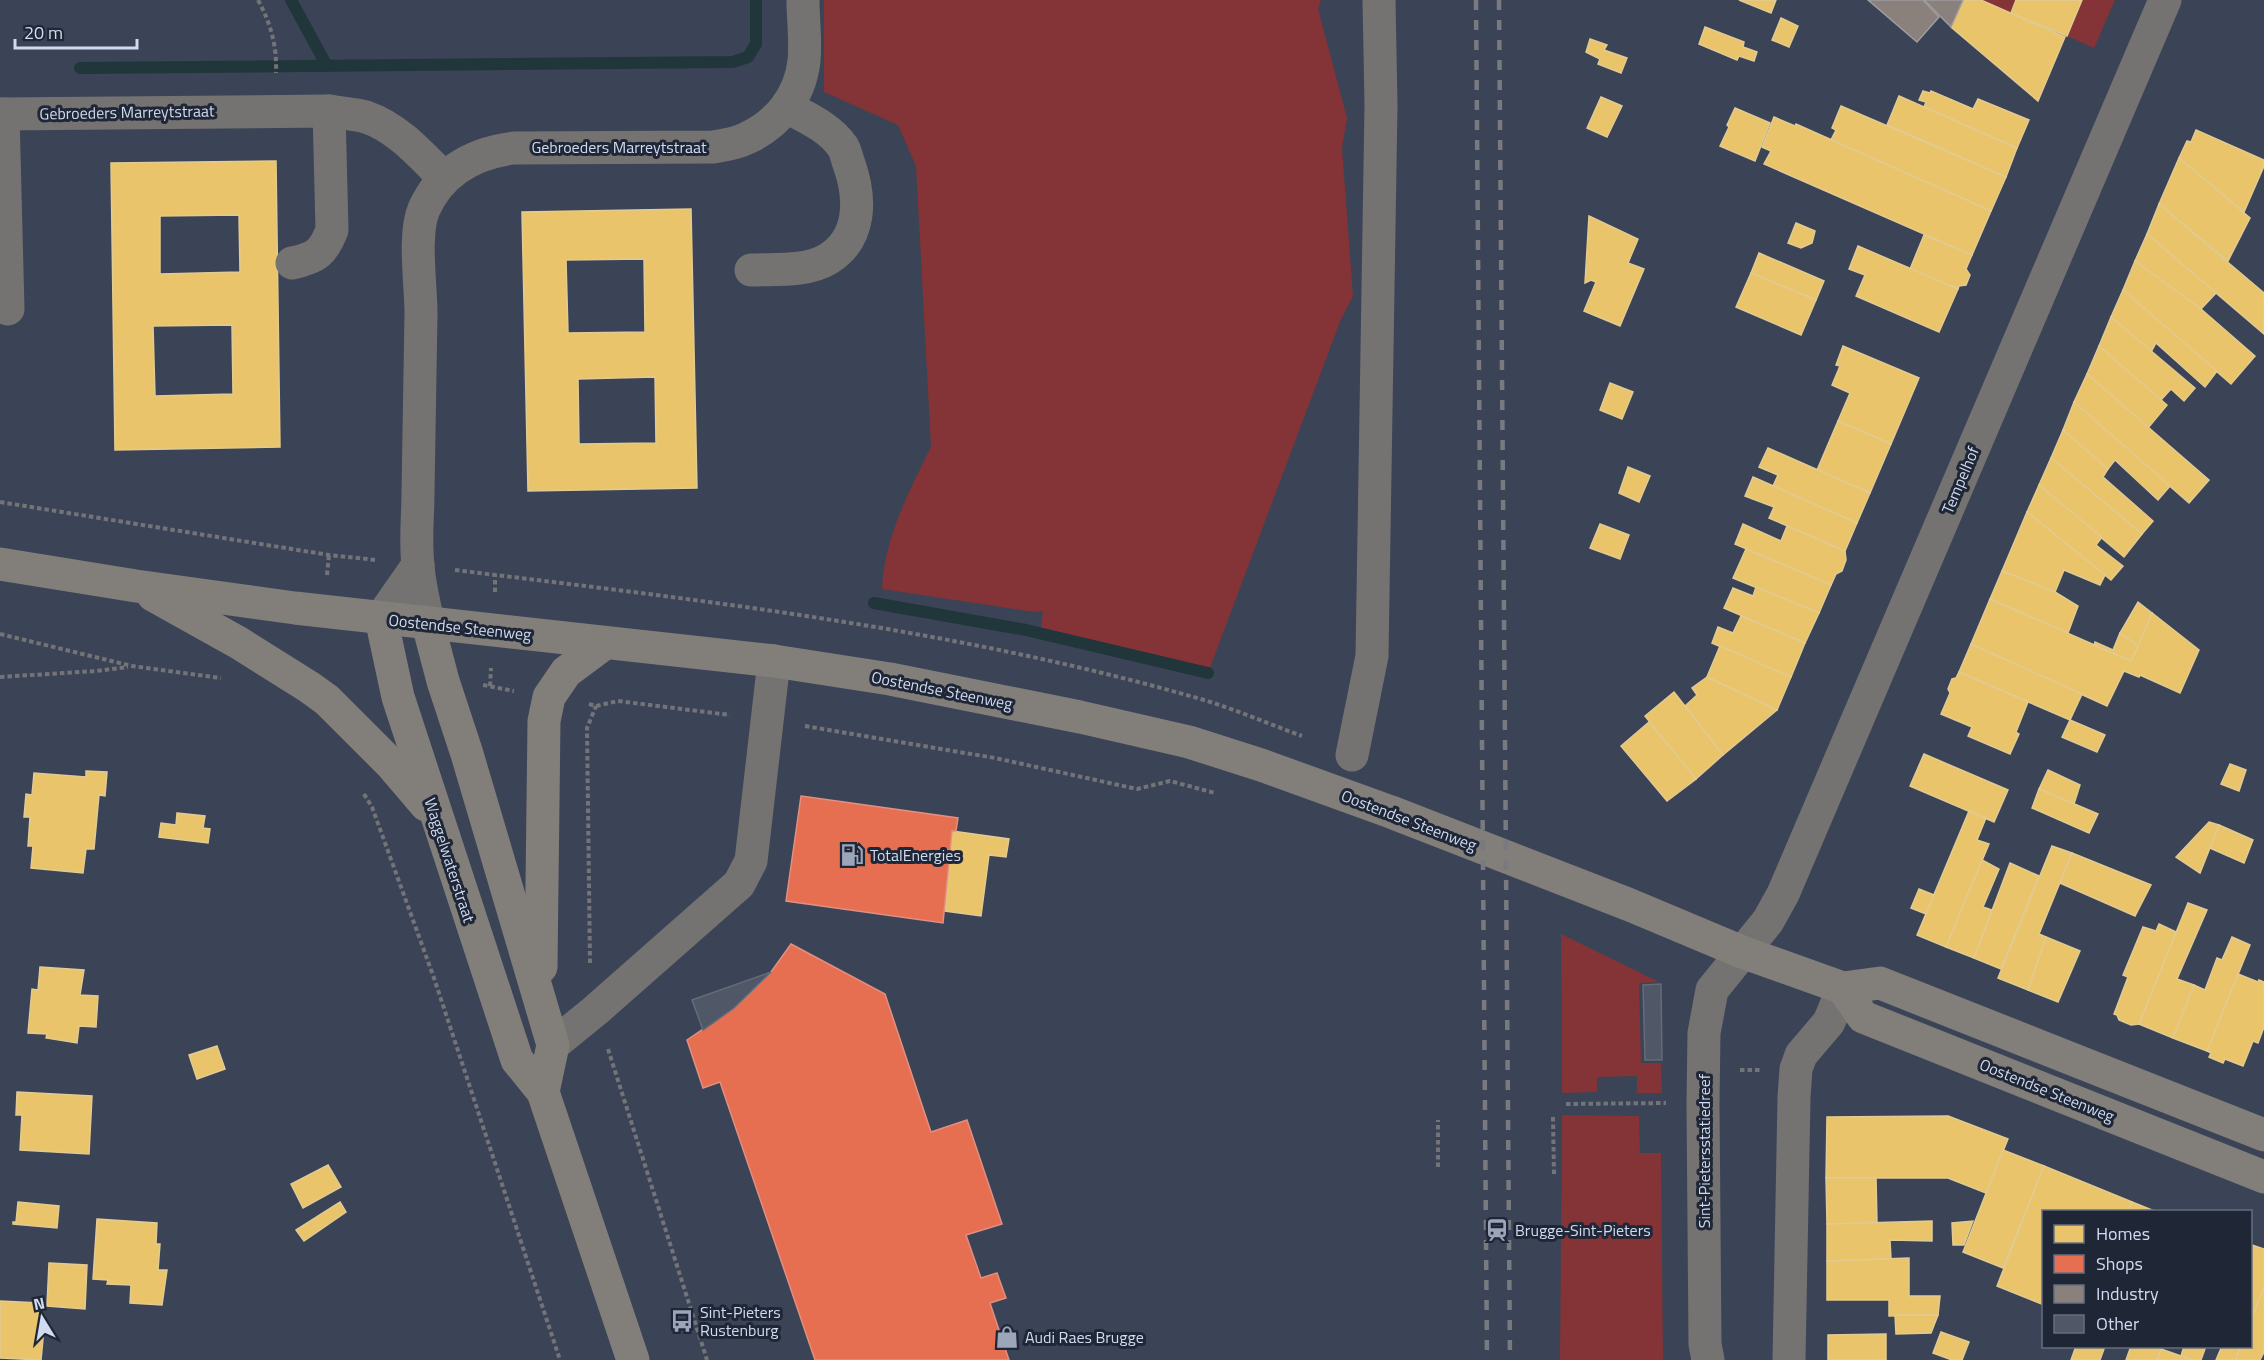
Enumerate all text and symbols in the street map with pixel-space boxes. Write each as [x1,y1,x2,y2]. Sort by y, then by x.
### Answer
scale bar [15,12,136,50]
text: 20 m [24,19,63,46]
street label: Gebroeders Marreytstraat [39,98,215,126]
street label: Gebroeders Marreytstraat [531,135,707,159]
street label: Tempelhof [1935,442,1985,517]
street label: Oostendse Steenweg [387,608,533,646]
street label: Oostendse Steenweg [869,665,1015,715]
street label: Oostendse Steenweg [1338,783,1480,857]
street label: Waggelwaterstraat [419,795,482,926]
fuel station icon: TotalEnergies [839,842,865,868]
place label: TotalEnergies [870,843,961,867]
street label: Oostendse Steenweg [1976,1052,2118,1128]
street label: Sint-Pietersstatiedreef [1692,1073,1716,1228]
legend [2042,1210,2252,1348]
station icon: Brugge-Sint-Pieters [1484,1217,1510,1243]
place label: Brugge-Sint-Pieters [1515,1218,1651,1242]
text: Homes [2096,1220,2150,1247]
text: Shops [2096,1250,2143,1277]
text: Industry [2096,1280,2159,1307]
north arrow [12,1288,72,1348]
text: N [31,1290,47,1316]
place label: Sint-Pieters Rustenburg [700,1300,781,1342]
bus stop icon: Sint-Pieters Rustenburg [669,1308,695,1334]
text: Other [2096,1310,2139,1337]
shop icon: Audi Raes Brugge [994,1324,1020,1350]
place label: Audi Raes Brugge [1025,1325,1144,1349]

